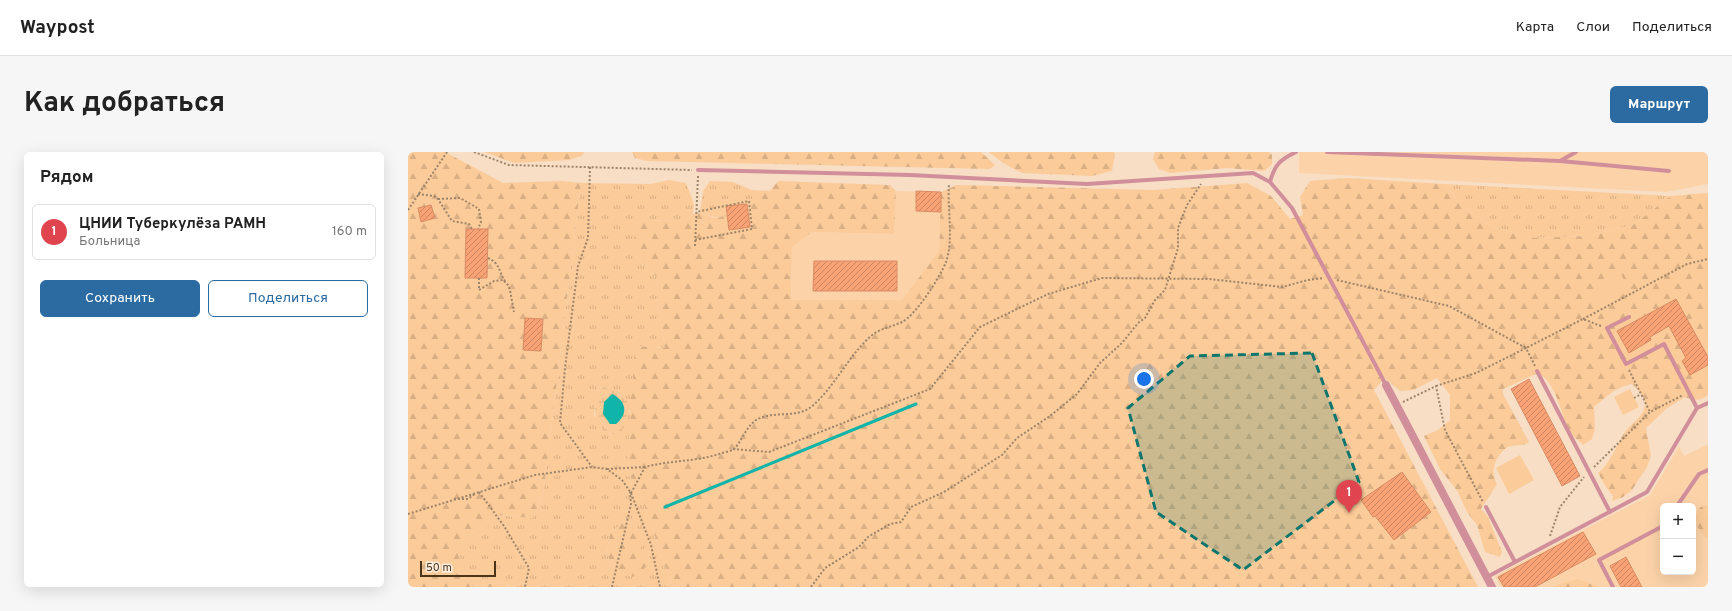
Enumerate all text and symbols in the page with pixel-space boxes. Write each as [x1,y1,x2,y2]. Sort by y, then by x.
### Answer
text: Waypost [20,16,95,40]
text: Карта [1516,19,1554,36]
text: Слои [1576,19,1610,36]
text: Поделиться [1632,19,1712,36]
text: Как добраться [24,86,225,122]
button: Маршрут [1610,86,1708,123]
text: Рядом [40,167,93,189]
text: ЦНИИ Туберкулёза РАМН [79,215,266,234]
text: 1 [51,224,57,240]
text: 160 m [332,224,367,240]
text: Больница [79,234,140,250]
button: Сохранить [40,280,200,317]
button: Поделиться [208,280,368,317]
your location [1134,369,1154,389]
pin: 1 [1336,480,1362,513]
map controls [1660,503,1696,575]
button: + [1660,503,1696,539]
button: − [1660,539,1696,575]
scale bar [420,559,496,578]
text: 50 m [426,561,452,575]

